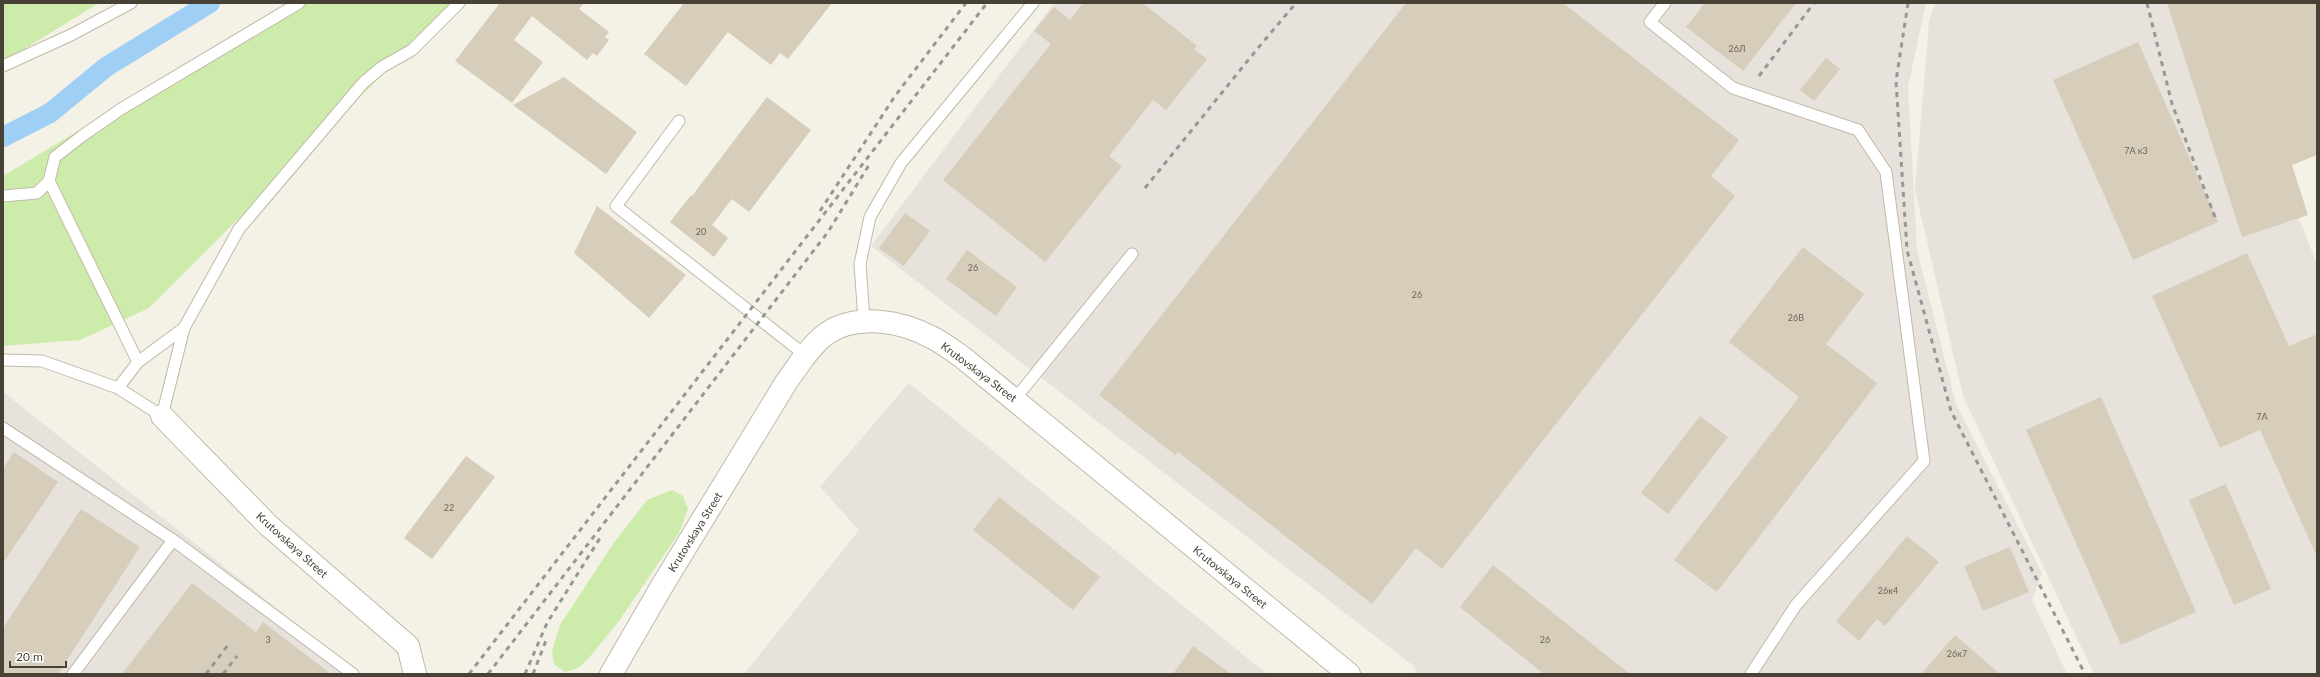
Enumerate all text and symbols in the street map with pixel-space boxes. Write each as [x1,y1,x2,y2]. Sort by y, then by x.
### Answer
house number: 26Л [1729,43,1745,54]
house number: 7А к3 [2124,145,2148,156]
house number: 20 [696,226,706,237]
house number: 26 [968,262,978,273]
house number: 26 [1412,289,1422,300]
house number: 26В [1788,312,1804,323]
street label: Krutovskaya Street [939,339,1020,404]
house number: 7А [2256,411,2269,422]
street label: Krutovskaya Street [665,489,724,574]
house number: 22 [444,502,454,513]
street label: Krutovskaya Street [254,509,331,580]
street label: Krutovskaya Street [1191,543,1270,610]
house number: 26к4 [1878,585,1898,596]
house number: 3 [265,634,271,645]
house number: 26 [1540,634,1550,645]
scale bar [10,643,66,669]
house number: 26к7 [1947,648,1967,659]
text: 20 m [16,649,43,664]

